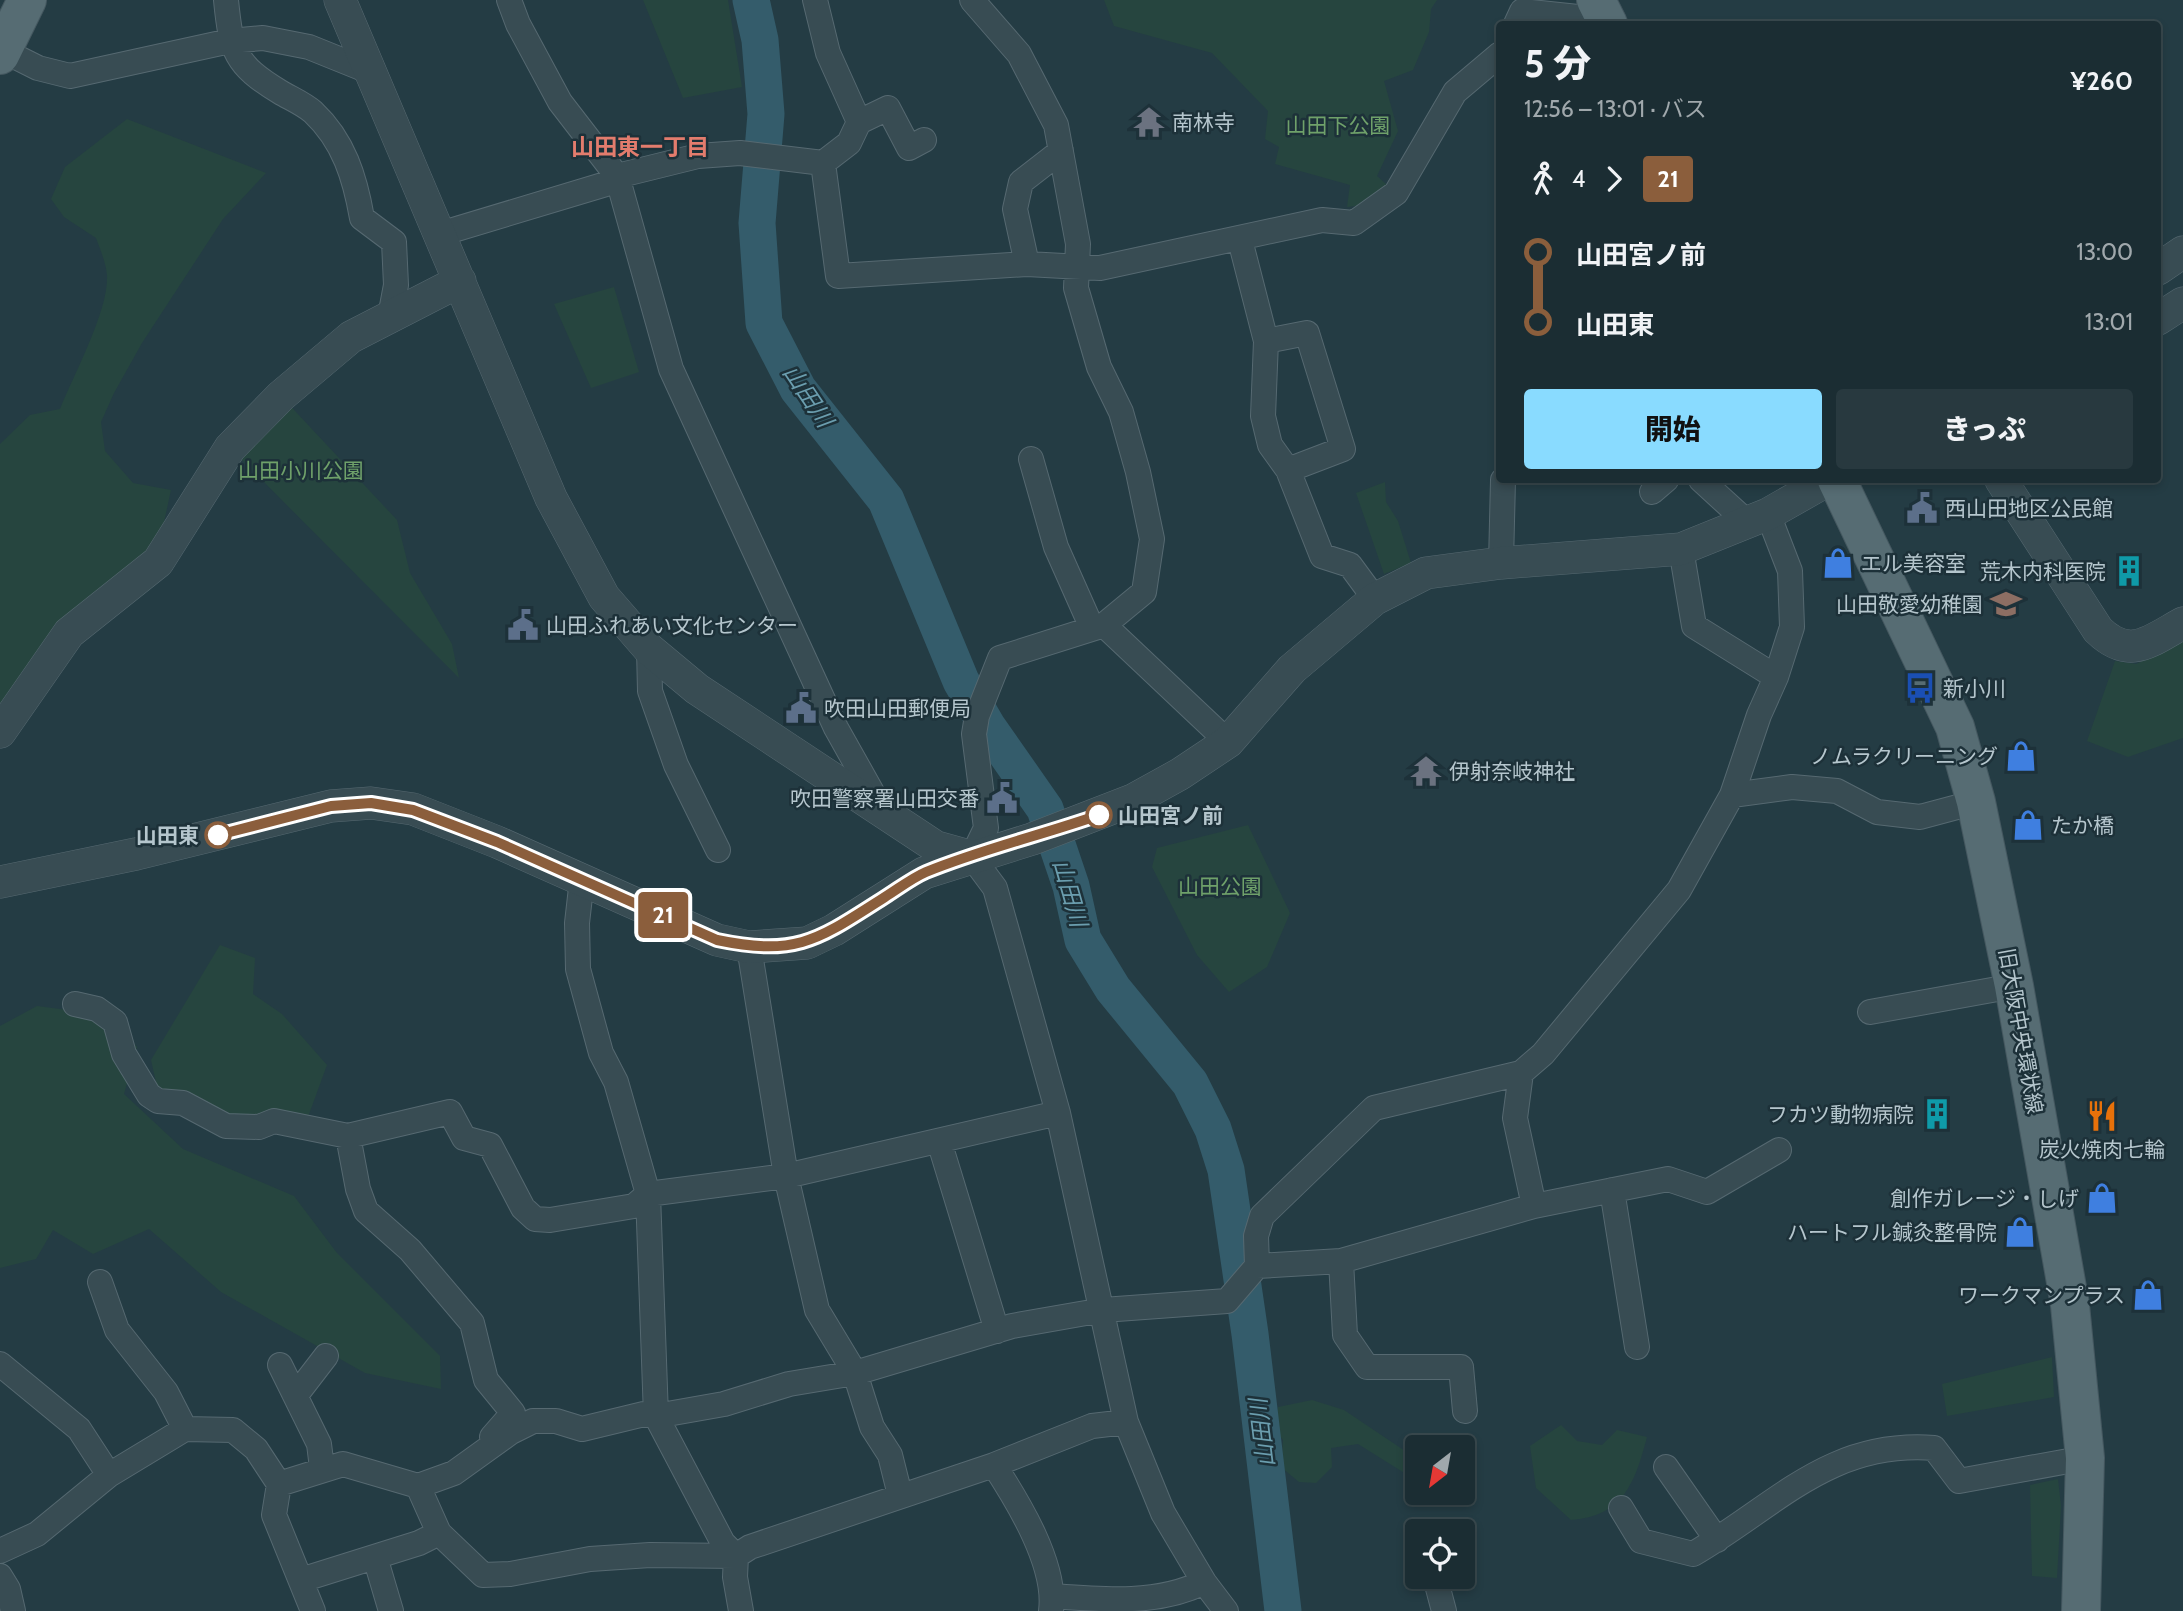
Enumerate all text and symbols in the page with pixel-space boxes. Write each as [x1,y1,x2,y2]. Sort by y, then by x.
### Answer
text: 5 分 [1524,40,1591,87]
text: ¥260 [2071,65,2133,97]
text: 12:56 – 13:01 · バス [1524,95,1707,123]
temple icon: 南林寺 [1132,105,1166,139]
place label: 南林寺 [1172,110,1235,135]
park label: 山田下公園 [1286,113,1391,138]
district label: 山田東一丁目 [571,133,709,161]
icon: walk [1524,160,1562,198]
icon: forward [1595,160,1633,198]
text: 21 [1657,164,1679,193]
text: 4 [1572,165,1585,193]
text: 13:00 [2076,238,2133,266]
text: 山田宮ノ前 [1576,239,1706,271]
text: 13:01 [2085,308,2133,336]
text: 山田東 [1576,309,1654,341]
water label: 山田川 [777,360,841,435]
button: 開始 [1524,389,1822,469]
button: きっぷ [1836,389,2133,469]
park label: 山田小川公園 [238,458,364,483]
public building icon: 西山田地区公民館 [1905,491,1939,525]
place label: 西山田地区公民館 [1945,496,2113,521]
shop icon: エル美容室 [1821,546,1855,580]
place label: エル美容室 [1861,551,1966,576]
building icon: 荒木内科医院 [2112,554,2146,588]
place label: 荒木内科医院 [1980,559,2106,584]
school or university icon: 山田敬愛幼稚園 [1989,587,2023,621]
place label: 山田敬愛幼稚園 [1836,592,1983,617]
public building icon: 山田ふれあい文化センター [506,608,540,642]
place label: 山田ふれあい文化センター [546,613,798,638]
bus stop icon: 新小川 [1903,671,1937,705]
place label: 新小川 [1943,676,2006,701]
public building icon: 吹田山田郵便局 [784,691,818,725]
place label: 吹田山田郵便局 [824,696,971,721]
shop icon: ノムラクリーニング [2004,739,2038,773]
place label: ノムラクリーニング [1810,744,1998,769]
temple icon: 伊射奈岐神社 [1409,754,1443,788]
place label: 伊射奈岐神社 [1449,759,1575,784]
public building icon: 吹田警察署山田交番 [985,781,1019,815]
place label: 吹田警察署山田交番 [790,786,979,811]
marker: 山田宮ノ前 [1086,802,1112,828]
place label: 山田宮ノ前 [1118,803,1223,828]
shop icon: たか橋 [2011,808,2045,842]
place label: たか橋 [2051,813,2114,838]
marker: 山田東 [205,822,231,848]
place label: 山田東 [136,823,199,848]
water label: 山田川 [1047,856,1094,933]
park label: 山田公園 [1178,874,1262,899]
line badge: 21 [632,892,694,938]
text: 21 [652,900,674,929]
street label: 旧大阪中央環状線 [1994,946,2048,1116]
building icon: フカツ動物病院 [1920,1097,1954,1131]
restaurant icon: 炭火焼肉七輪 [2085,1099,2119,1133]
place label: フカツ動物病院 [1767,1102,1914,1127]
place label: 炭火焼肉七輪 [2039,1137,2165,1162]
shop icon: 創作ガレージ・しげ [2085,1181,2119,1215]
place label: 創作ガレージ・しげ [1890,1186,2079,1211]
shop icon: ハートフル鍼灸整骨院 [2003,1215,2037,1249]
place label: ハートフル鍼灸整骨院 [1787,1220,1997,1245]
shop icon: ワークマンプラス [2131,1278,2165,1312]
place label: ワークマンプラス [1958,1283,2125,1308]
water label: 山田川 [1244,1394,1280,1469]
north arrow [1405,1435,1475,1505]
map controls [1405,1435,1475,1589]
button: locate [1405,1519,1475,1589]

